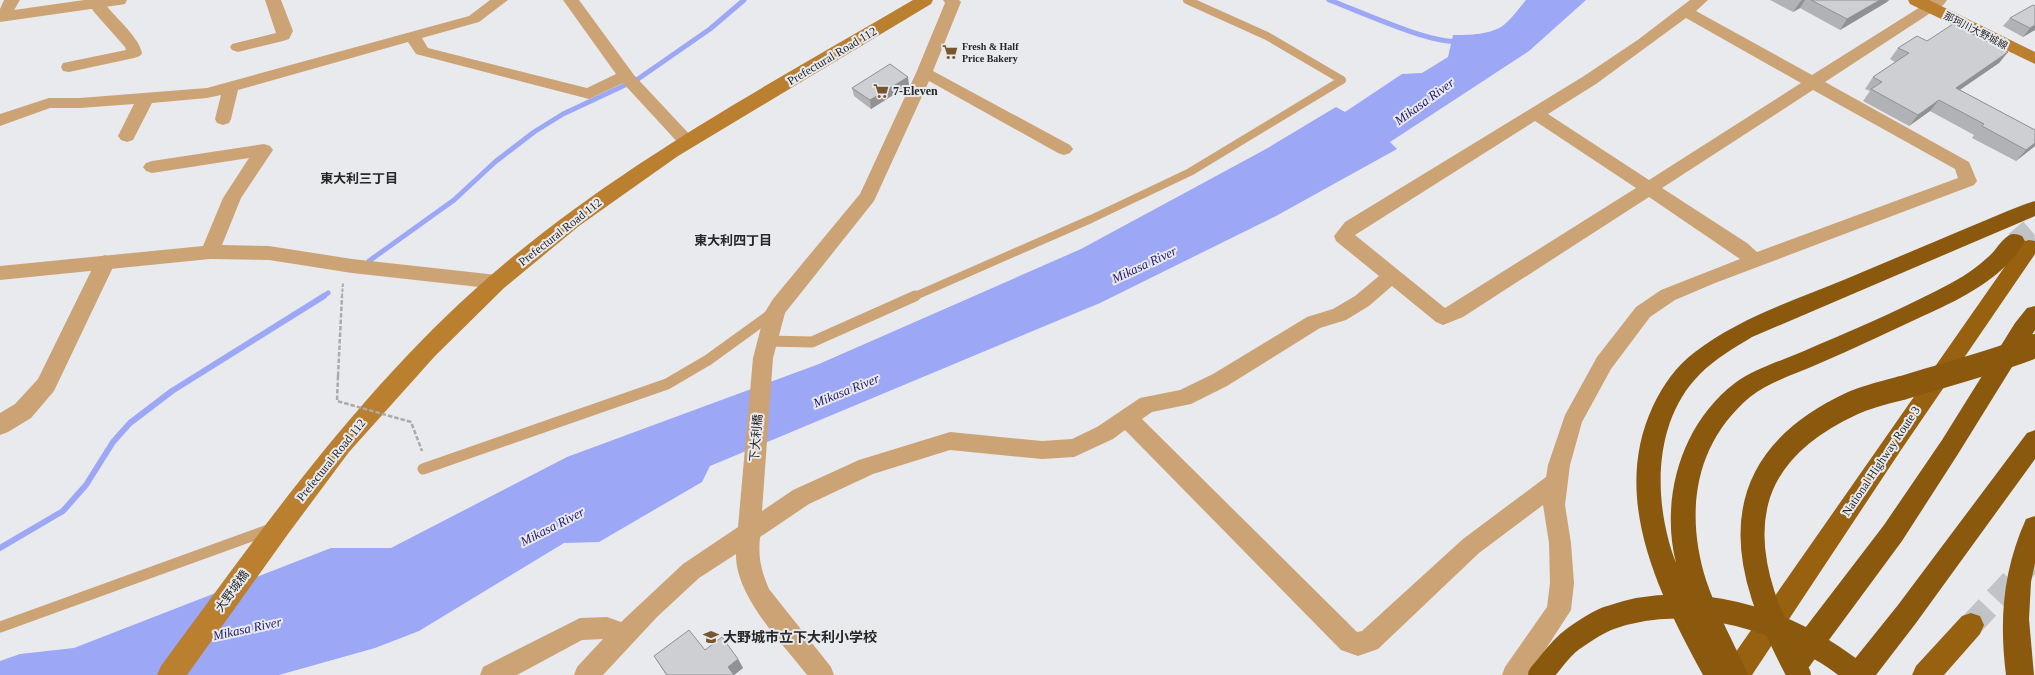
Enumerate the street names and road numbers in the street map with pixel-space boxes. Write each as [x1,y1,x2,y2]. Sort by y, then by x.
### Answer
street label: 那珂川大野城線 [1942,10,2009,51]
street label: Prefectural Road 112 [785,24,879,88]
street label: Prefectural Road 112 [516,195,604,269]
street label: National Highway Route 3 [1839,404,1923,518]
street label: 下大利橋 [747,413,765,463]
street label: Prefectural Road 112 [294,416,368,504]
street label: 大野城橋 [212,567,252,615]

